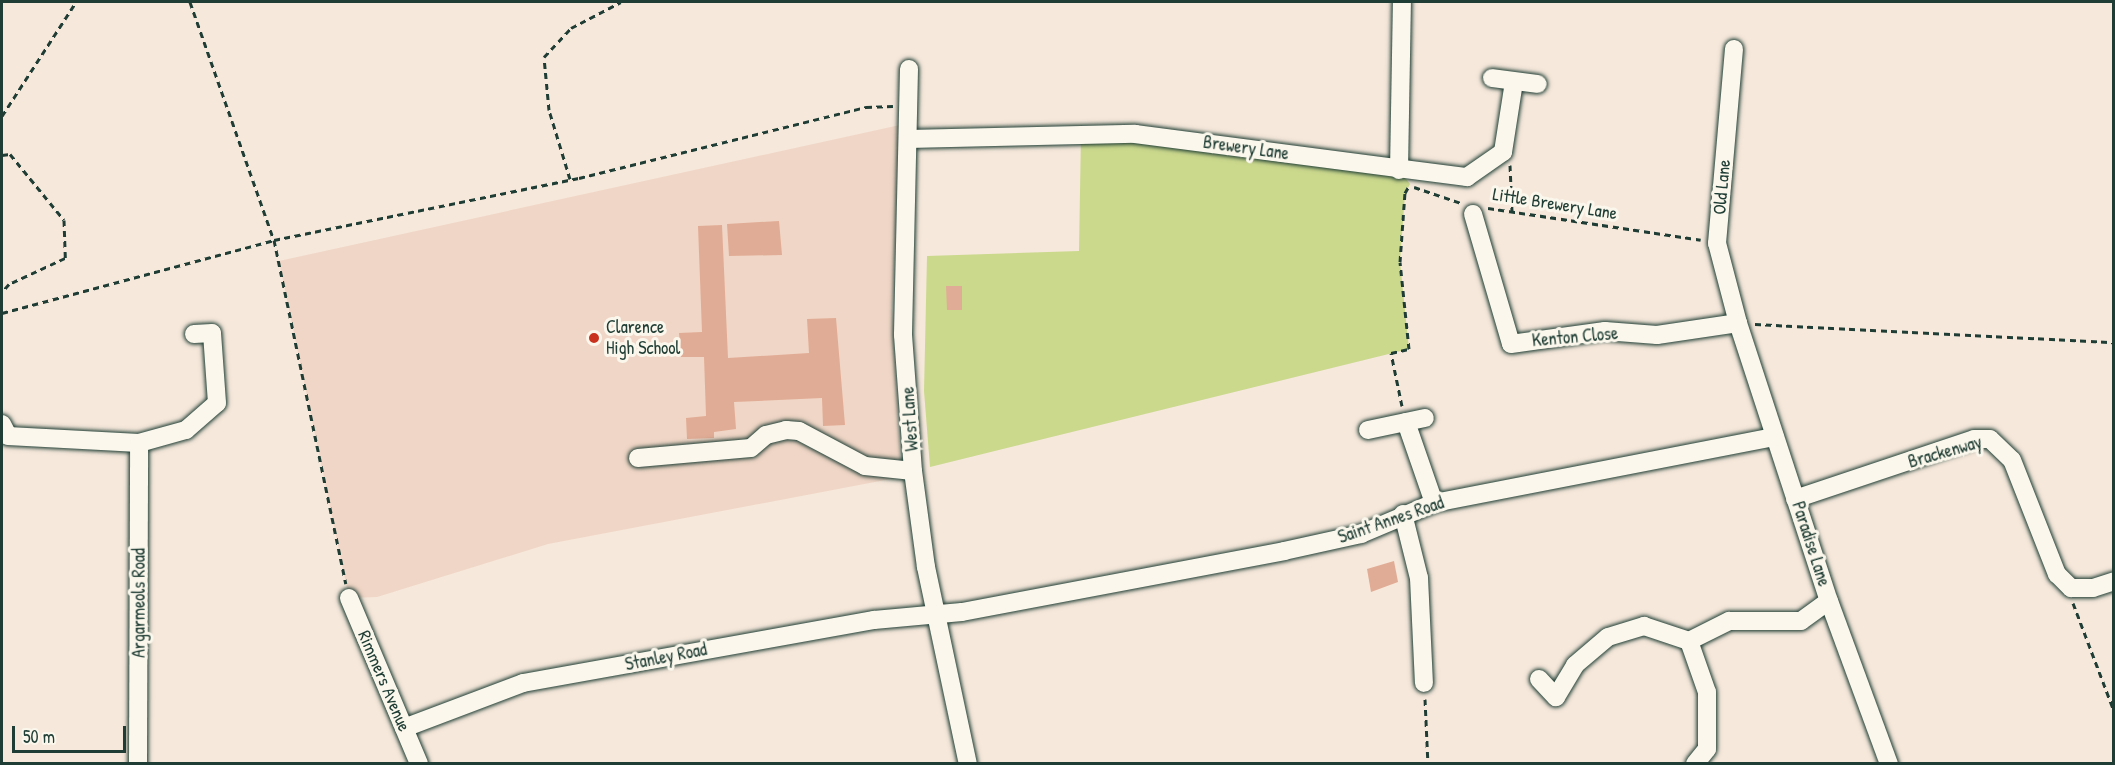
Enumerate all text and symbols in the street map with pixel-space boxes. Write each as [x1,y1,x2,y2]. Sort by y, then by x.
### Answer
street label: Brewery Lane [1202,131,1290,165]
street label: Old Lane [1709,159,1735,215]
street label: Little Brewery Lane [1491,184,1619,224]
place label: Clarence High School [606,317,680,360]
street label: Kenton Close [1531,322,1619,352]
marker: Clarence High School [587,331,601,345]
street label: West Lane [897,386,923,452]
street label: Brackenway [1906,431,1984,473]
street label: Saint Annes Road [1335,492,1447,548]
street label: Paradise Lane [1787,499,1835,589]
street label: Argarmeols Road [128,548,150,658]
street label: Rimmers Avenue [353,627,415,735]
street label: Stanley Road [623,638,709,676]
scale bar [15,714,129,752]
text: 50 m [23,724,55,749]

